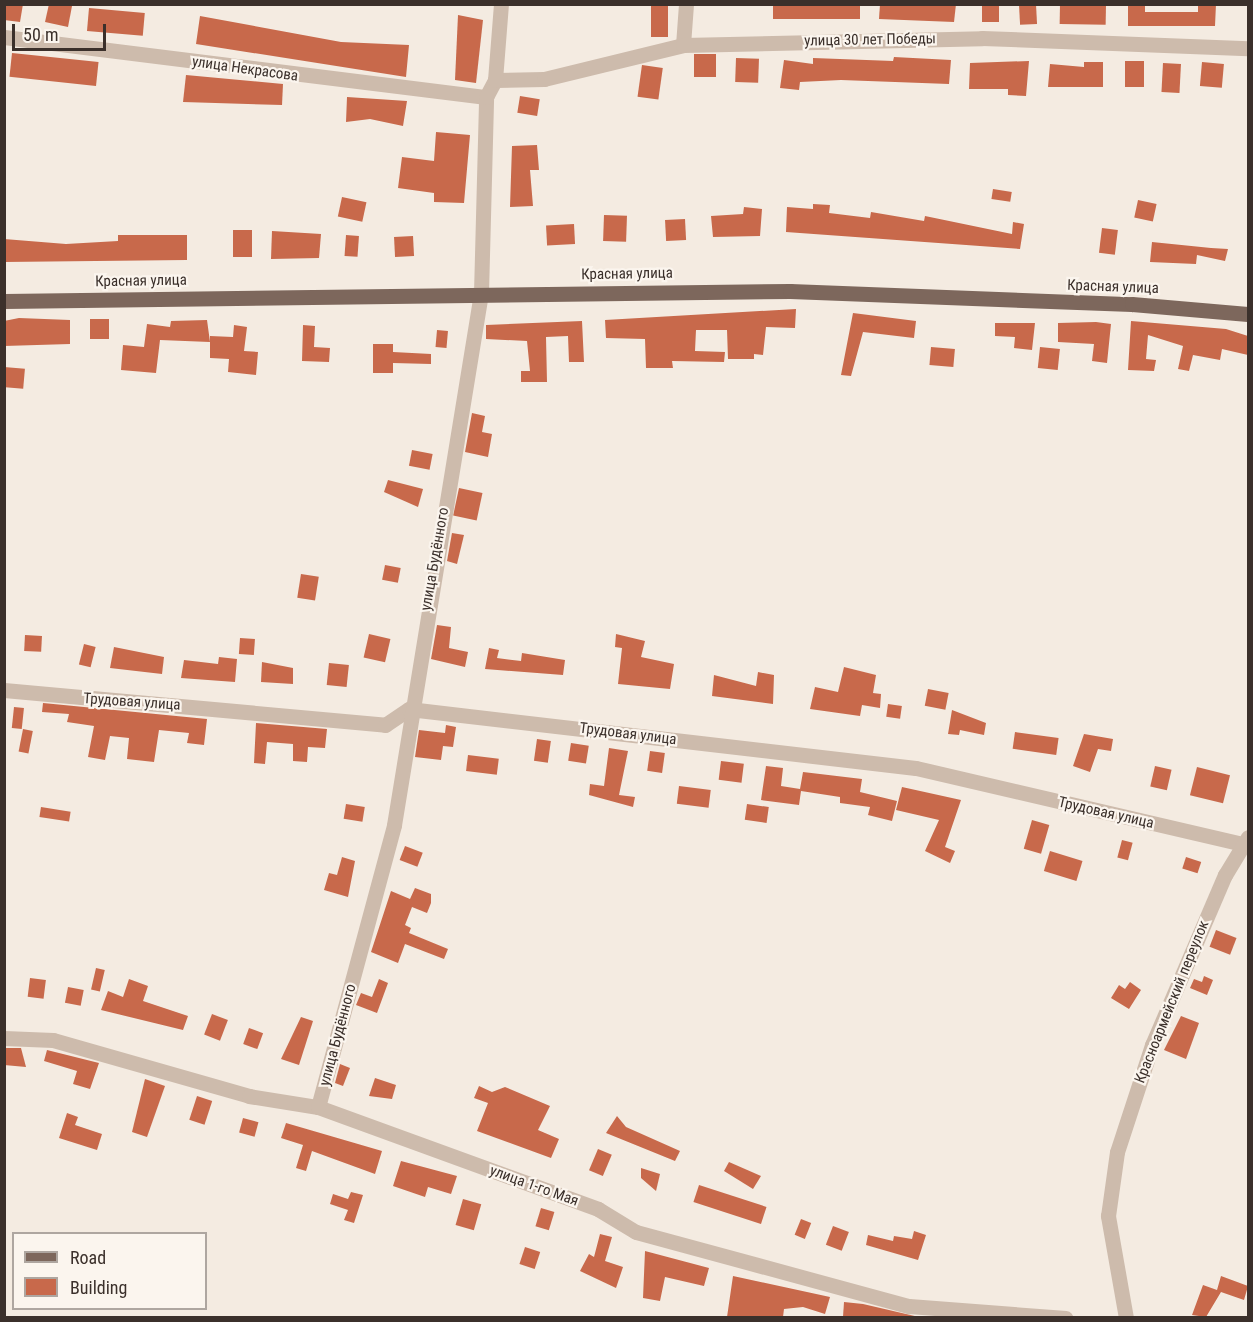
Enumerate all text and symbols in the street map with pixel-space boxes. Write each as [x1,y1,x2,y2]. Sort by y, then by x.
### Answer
scale bar [15,12,110,50]
text: 50 m [23,24,58,45]
street label: улица 30 лет Победы [804,30,936,50]
street label: улица Некрасова [191,53,299,85]
street label: Красная улица [581,264,673,284]
street label: Красная улица [95,271,187,291]
street label: Красная улица [1067,276,1159,298]
street label: улица Будённого [417,506,453,612]
street label: Трудовая улица [83,690,181,714]
street label: Трудовая улица [579,719,677,749]
street label: Трудовая улица [1057,793,1155,833]
street label: Красноармейский переулок [1131,918,1213,1086]
street label: улица Будённого [316,982,360,1088]
street label: улица 1-го Мая [487,1162,581,1210]
legend [12,1232,207,1310]
text: Road [70,1247,106,1268]
text: Building [70,1277,127,1298]

